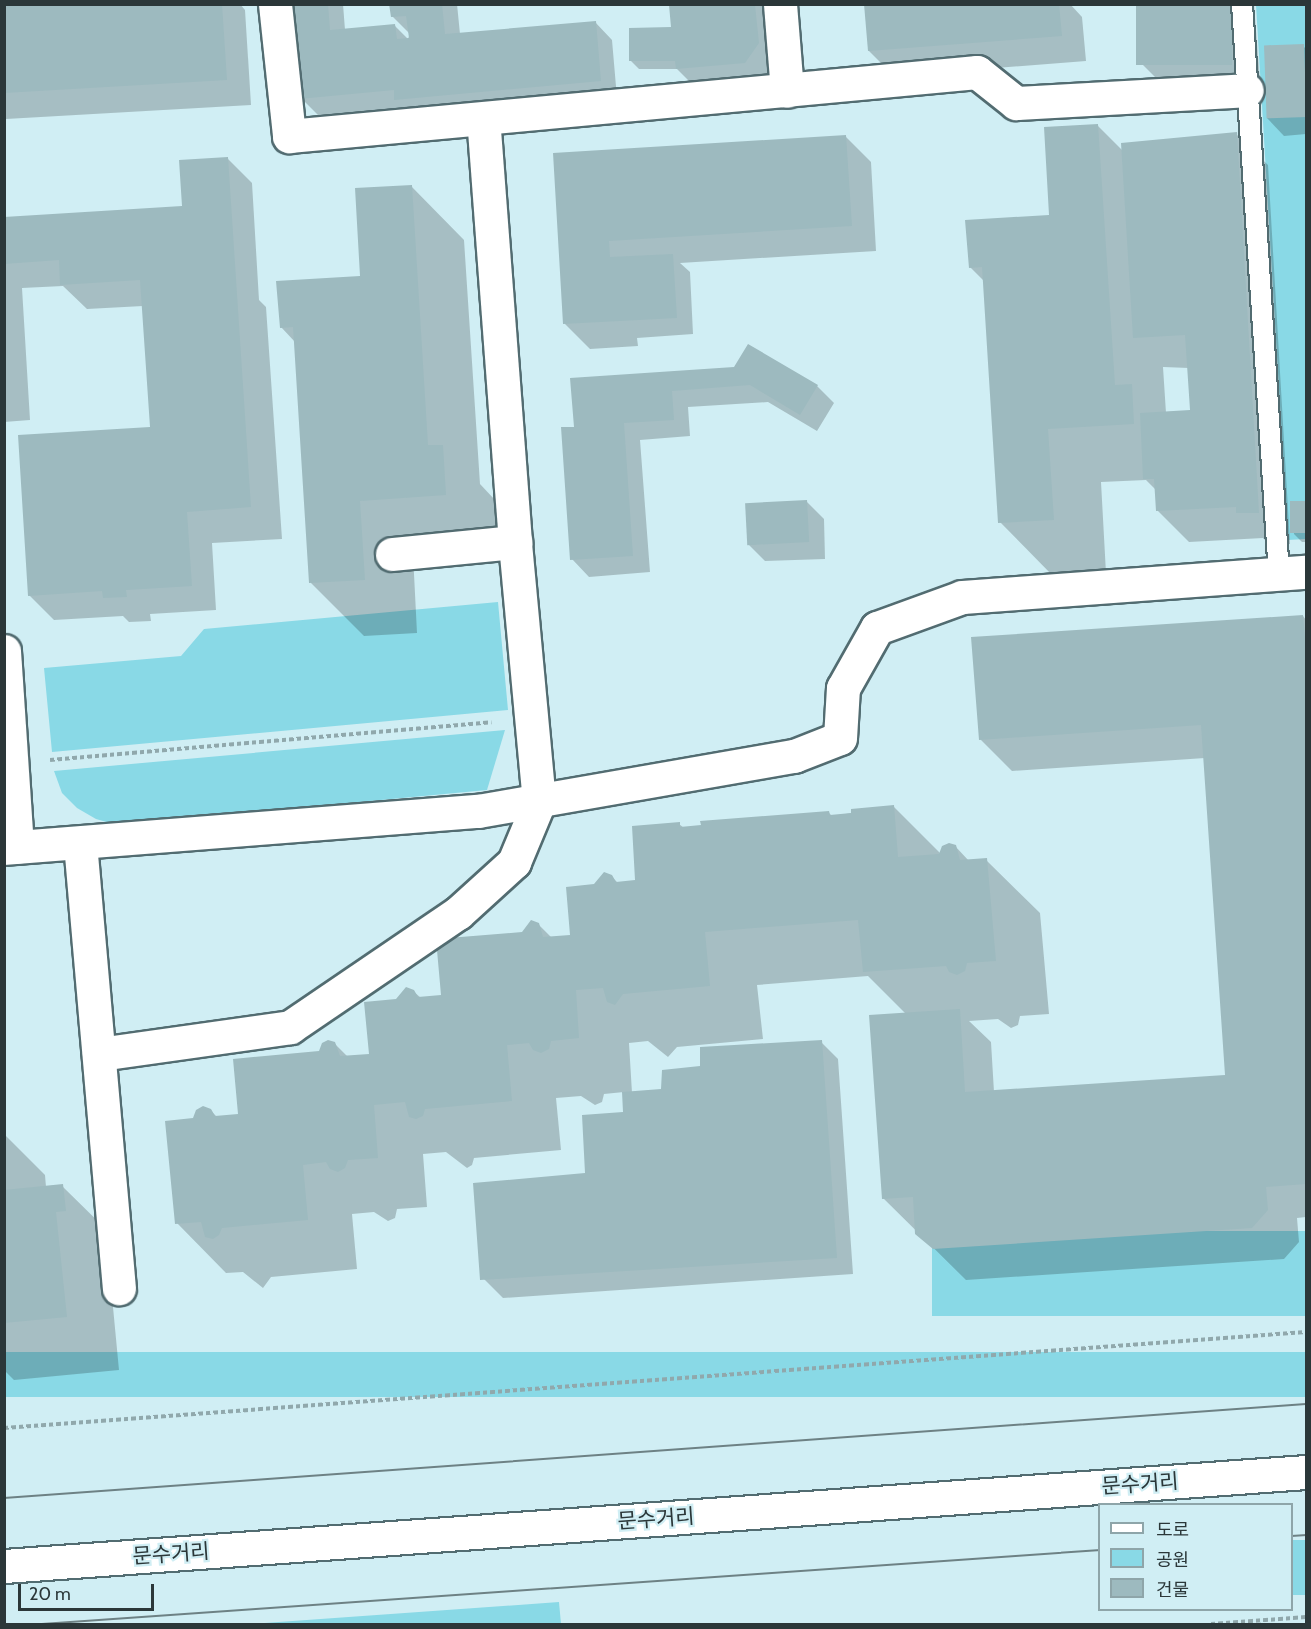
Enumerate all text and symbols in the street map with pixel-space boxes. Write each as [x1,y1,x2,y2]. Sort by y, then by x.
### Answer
street label: 문수거리 [1101,1469,1179,1499]
legend [1098,1503,1293,1611]
street label: 문수거리 [617,1504,695,1534]
text: 도로 [1156,1519,1189,1541]
street label: 문수거리 [132,1539,210,1569]
text: 공원 [1156,1549,1189,1571]
scale bar [21,1572,158,1610]
text: 건물 [1156,1579,1189,1601]
text: 20 m [29,1583,71,1605]

